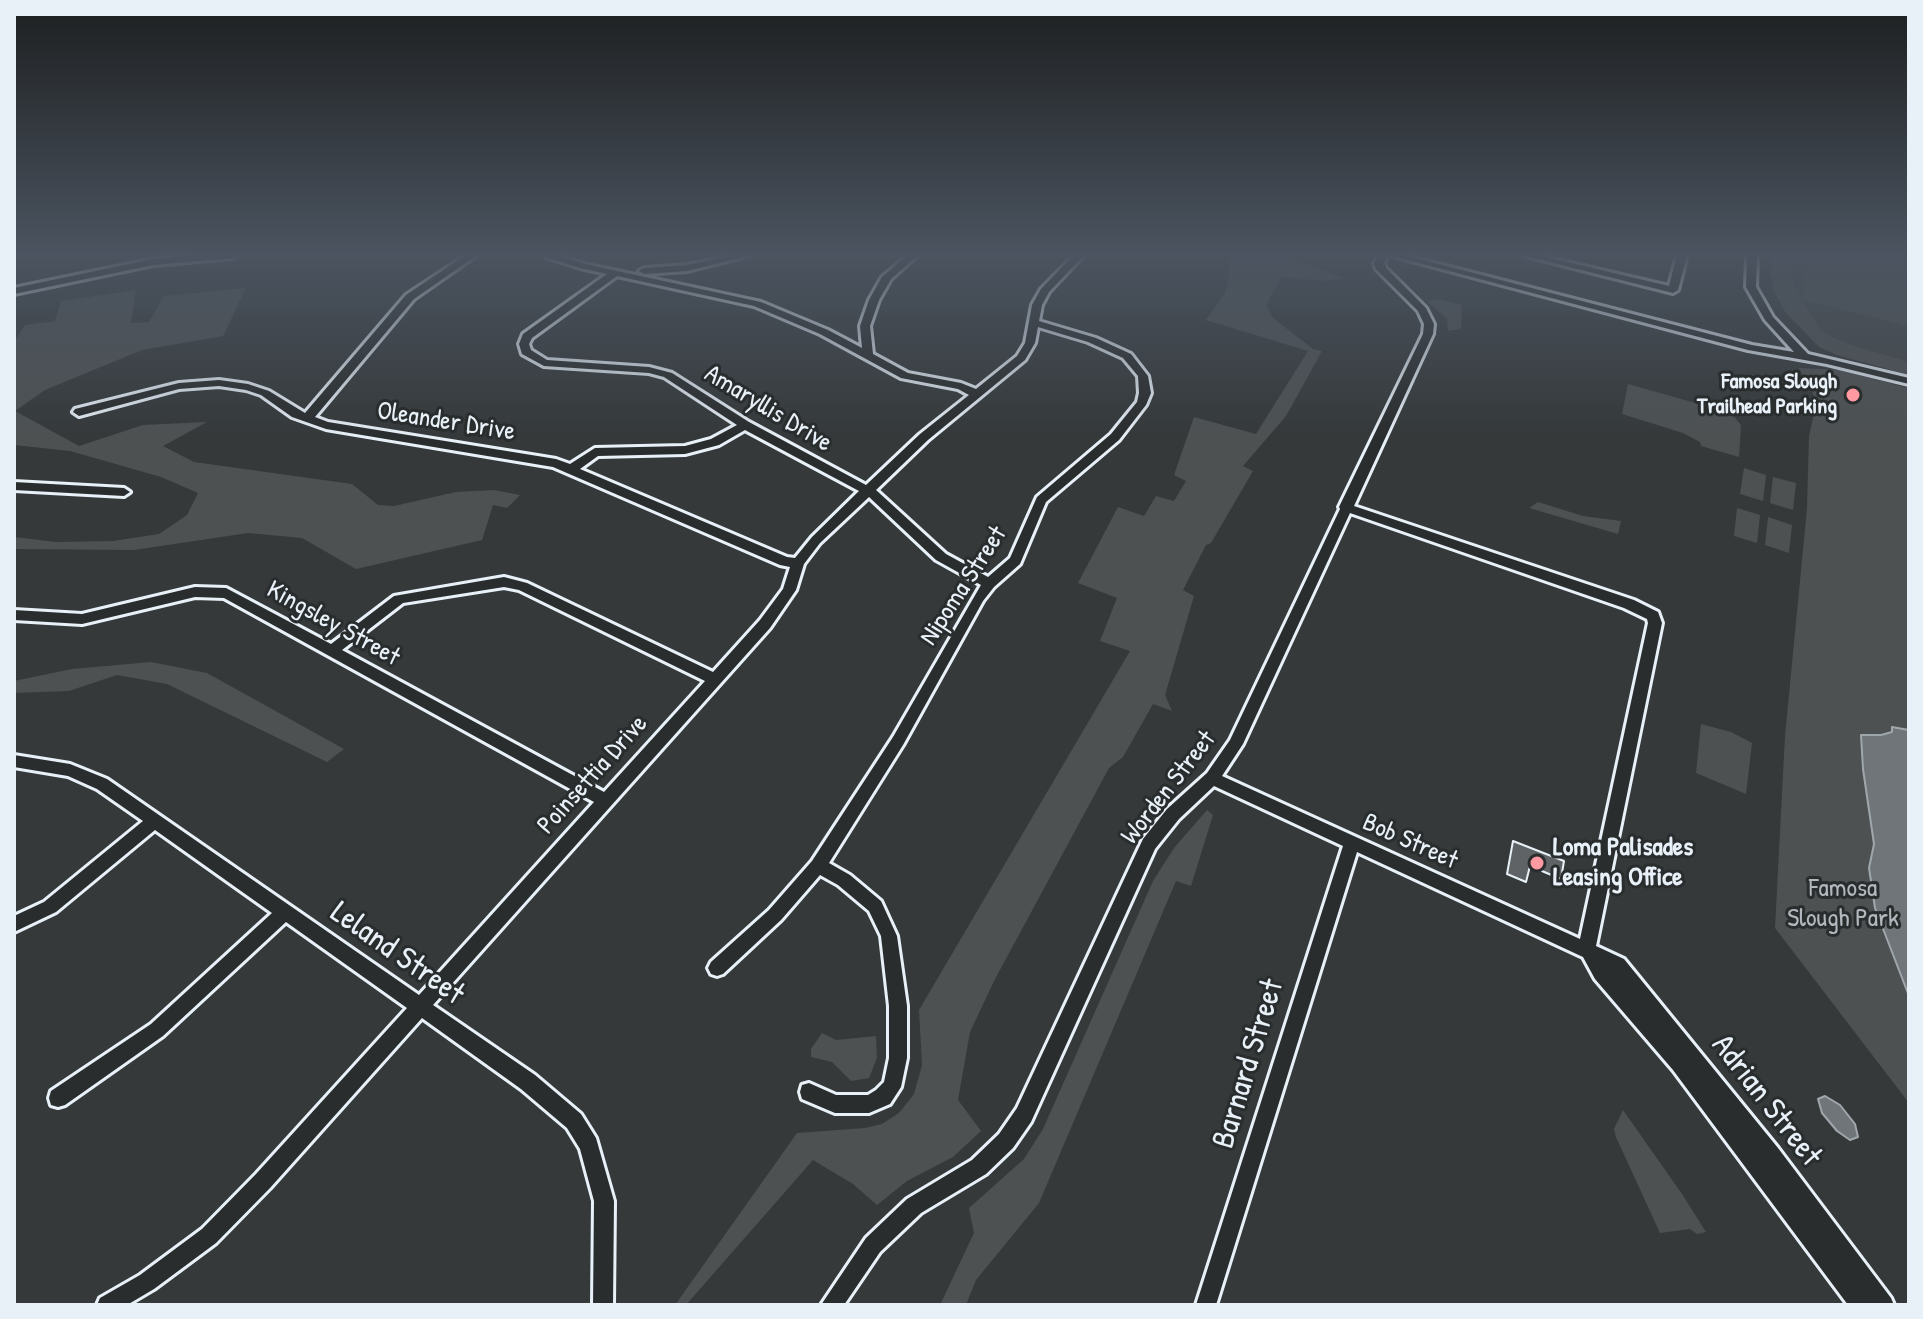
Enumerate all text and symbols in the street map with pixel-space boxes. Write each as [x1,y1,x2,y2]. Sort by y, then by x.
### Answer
street label: Amaryllis Drive [698,359,838,459]
place label: Famosa Slough Trailhead Parking [1697,369,1837,420]
marker: Famosa Slough Trailhead Parking [1844,386,1862,404]
street label: Oleander Drive [375,396,517,448]
street label: Nipoma Street [914,521,1014,651]
street label: Kingsley Street [261,575,405,673]
street label: Poinsettia Drive [531,709,655,841]
street label: Worden Street [1115,725,1223,851]
street label: Bob Street [1358,807,1462,877]
place label: Loma Palisades Leasing Office [1553,832,1693,894]
marker: Loma Palisades Leasing Office [1528,854,1546,872]
park label: Famosa Slough Park [1787,873,1899,934]
street label: Leland Street [323,894,471,1014]
street label: Barnard Street [1205,975,1293,1153]
street label: Adrian Street [1703,1028,1829,1174]

